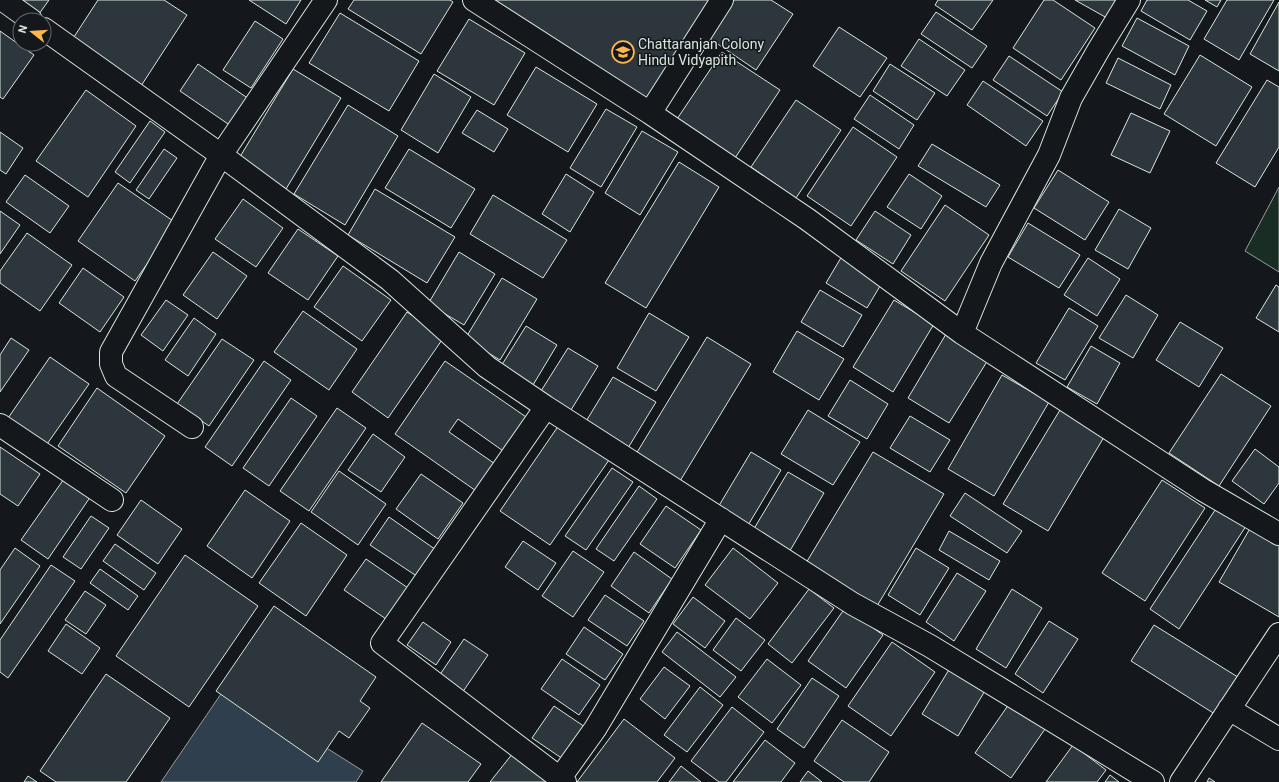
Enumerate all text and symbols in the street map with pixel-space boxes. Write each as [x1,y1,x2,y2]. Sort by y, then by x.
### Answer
north arrow [12,12,52,52]
text: N [16,23,30,35]
place label: Chattaranjan Colony Hindu Vidyapith [638,36,764,68]
school or university icon: Chattaranjan Colony Hindu Vidyapith [610,39,636,65]

